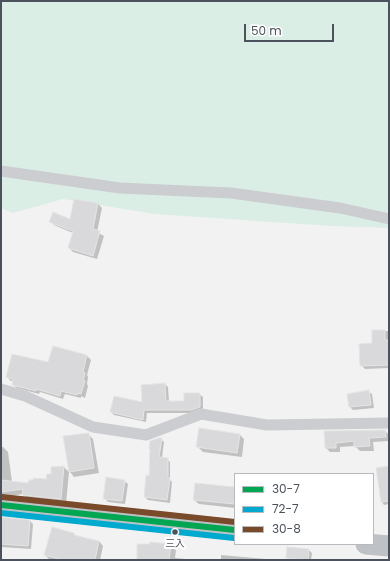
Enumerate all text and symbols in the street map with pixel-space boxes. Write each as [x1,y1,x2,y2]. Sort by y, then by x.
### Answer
scale bar [246,16,336,42]
text: 50 m [251,22,282,39]
legend [234,473,374,545]
text: 30-7 [272,480,300,497]
text: 72-7 [272,500,299,517]
text: 30-8 [272,520,301,537]
marker: 三入 [170,527,180,537]
place label: 三入 [165,538,185,550]

